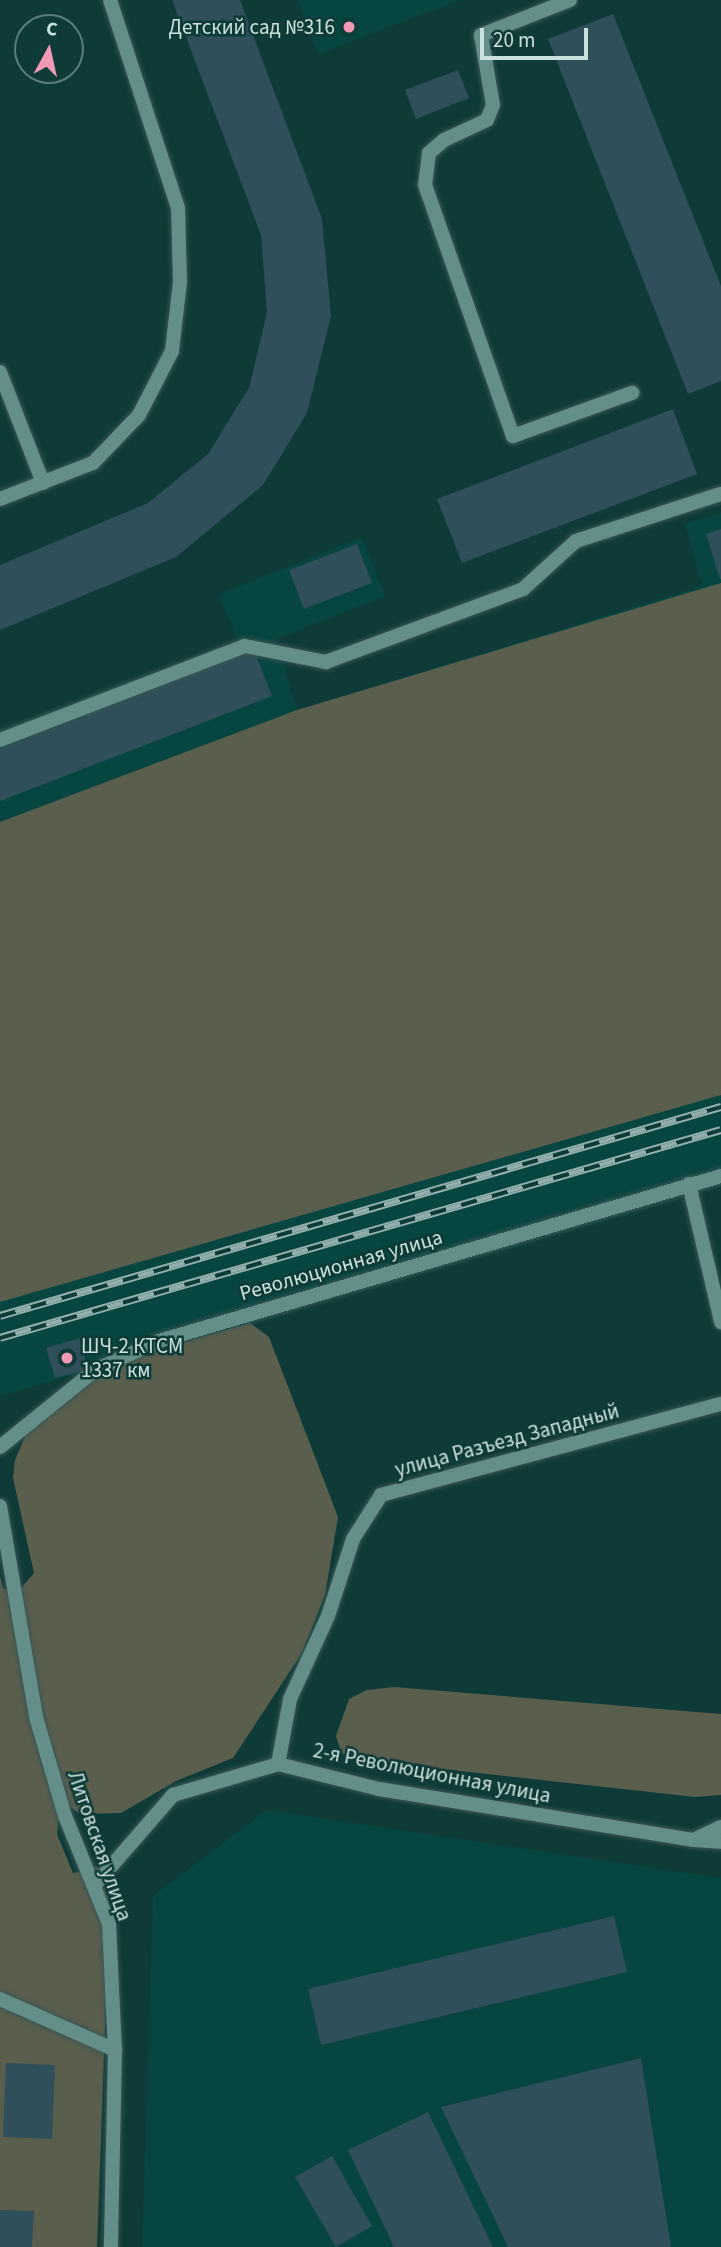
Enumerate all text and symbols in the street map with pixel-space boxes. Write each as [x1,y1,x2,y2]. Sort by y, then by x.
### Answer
north arrow [14,14,84,84]
place label: Детский сад №316 [169,14,335,40]
scale bar [483,14,592,58]
text: С [44,16,59,44]
marker: Детский сад №316 [341,19,357,35]
text: 20 m [493,25,535,55]
street label: Революционная улица [237,1224,445,1306]
place label: ШЧ-2 КТСМ 1337 км [81,1333,183,1383]
marker: ШЧ-2 КТСМ 1337 км [59,1350,75,1366]
street label: улица Разъезд Западный [392,1398,622,1482]
street label: 2-я Революционная улица [311,1738,553,1808]
street label: Литовская улица [63,1768,137,1924]

